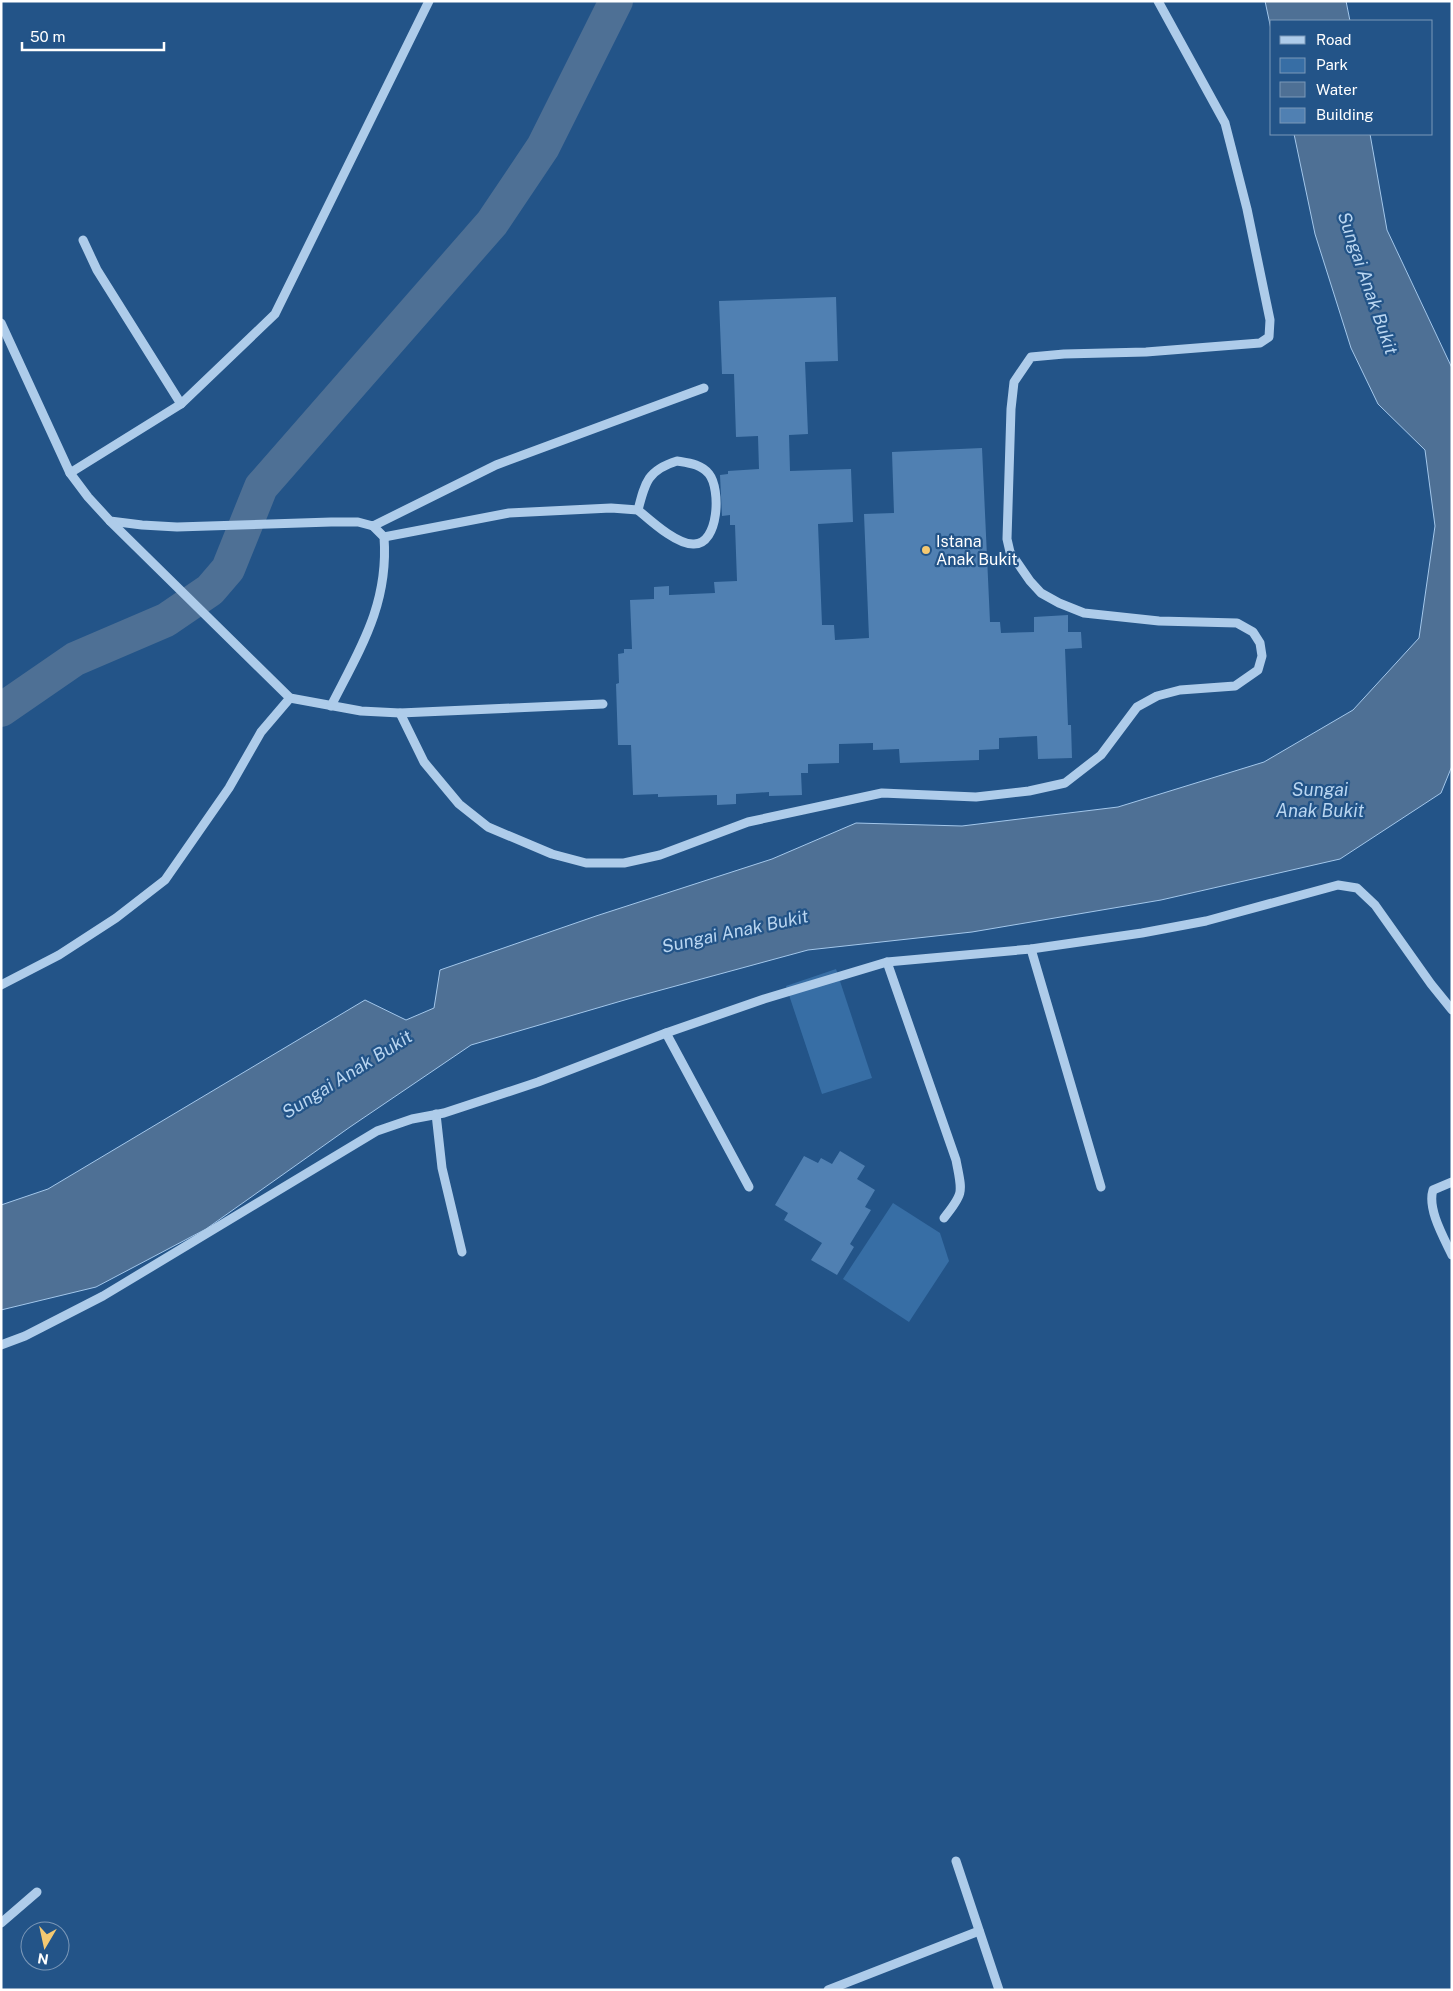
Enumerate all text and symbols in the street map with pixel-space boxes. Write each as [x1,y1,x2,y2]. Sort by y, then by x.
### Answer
scale bar [22,20,165,52]
legend [1270,20,1433,135]
text: 50 m [30,28,65,45]
text: Road [1316,31,1352,48]
text: Park [1316,56,1348,73]
text: Water [1316,81,1358,98]
text: Building [1316,106,1374,123]
water label: Sungai Anak Bukit [1334,209,1402,357]
place label: Istana Anak Bukit [936,532,1018,569]
marker: Istana Anak Bukit [920,544,932,556]
water label: Sungai Anak Bukit [1276,779,1365,821]
water label: Sungai Anak Bukit [660,905,811,957]
water label: Sungai Anak Bukit [278,1025,416,1123]
north arrow [20,1921,70,1971]
text: N [36,1950,50,1968]

